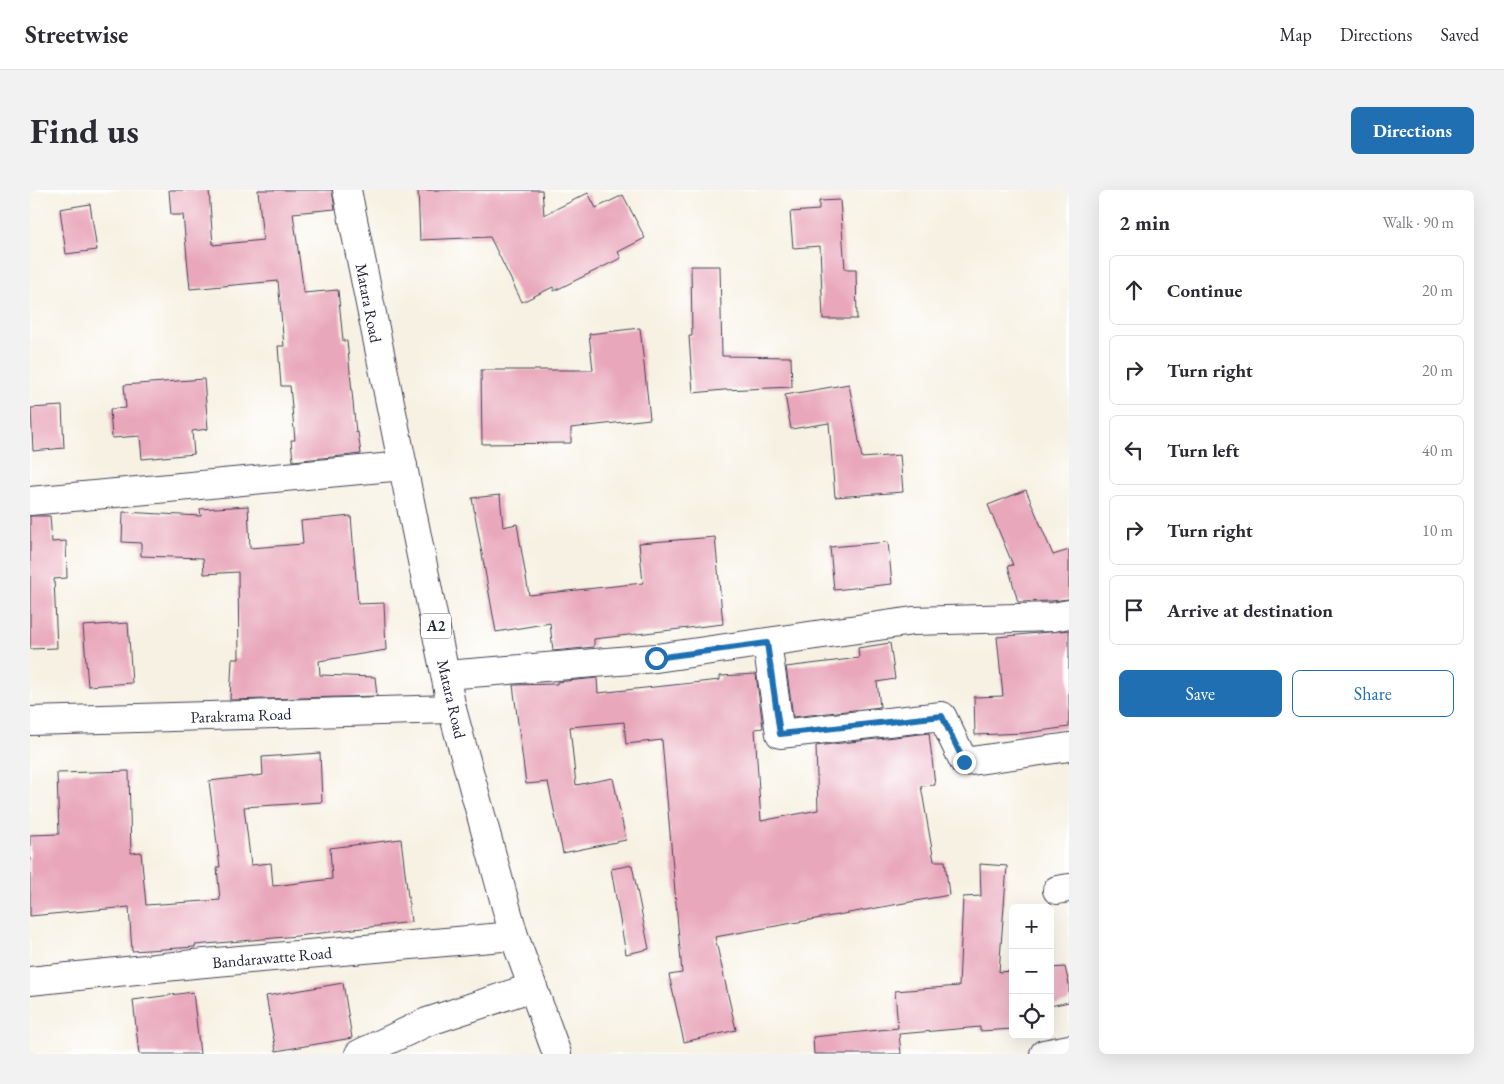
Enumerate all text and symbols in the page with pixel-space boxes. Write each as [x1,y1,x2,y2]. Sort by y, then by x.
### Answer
text: Streetwise [25,19,128,50]
text: Map [1280,23,1312,46]
text: Directions [1340,23,1412,46]
text: Saved [1440,23,1479,46]
button: Directions [1351,107,1474,154]
text: Find us [30,108,139,153]
text: 2 min [1119,209,1170,236]
text: Walk · 90 m [1383,212,1454,233]
street label: Matara Road [351,262,387,345]
icon: ahead [1120,276,1148,304]
text: Continue [1167,278,1242,303]
text: 20 m [1422,280,1453,301]
icon: right [1120,356,1148,384]
text: Turn right [1167,358,1253,383]
text: 20 m [1422,360,1453,381]
icon: left [1120,436,1148,464]
text: Turn left [1167,438,1239,463]
text: 40 m [1422,440,1453,461]
icon: right [1120,516,1148,544]
text: Turn right [1167,518,1253,543]
text: 10 m [1422,520,1453,541]
icon: arrive [1120,596,1148,624]
text: Arrive at destination [1167,598,1333,623]
road number: A2 [421,614,451,638]
route start [645,647,668,670]
street label: Matara Road [432,658,471,741]
button: Save [1119,670,1282,717]
button: Share [1292,670,1454,717]
street label: Parakrama Road [190,703,293,728]
route end [953,751,976,774]
map controls [1009,904,1054,1039]
button: + [1009,904,1054,949]
street label: Bandarawatte Road [211,942,334,973]
button: − [1009,949,1054,994]
button: locate [1009,994,1054,1039]

